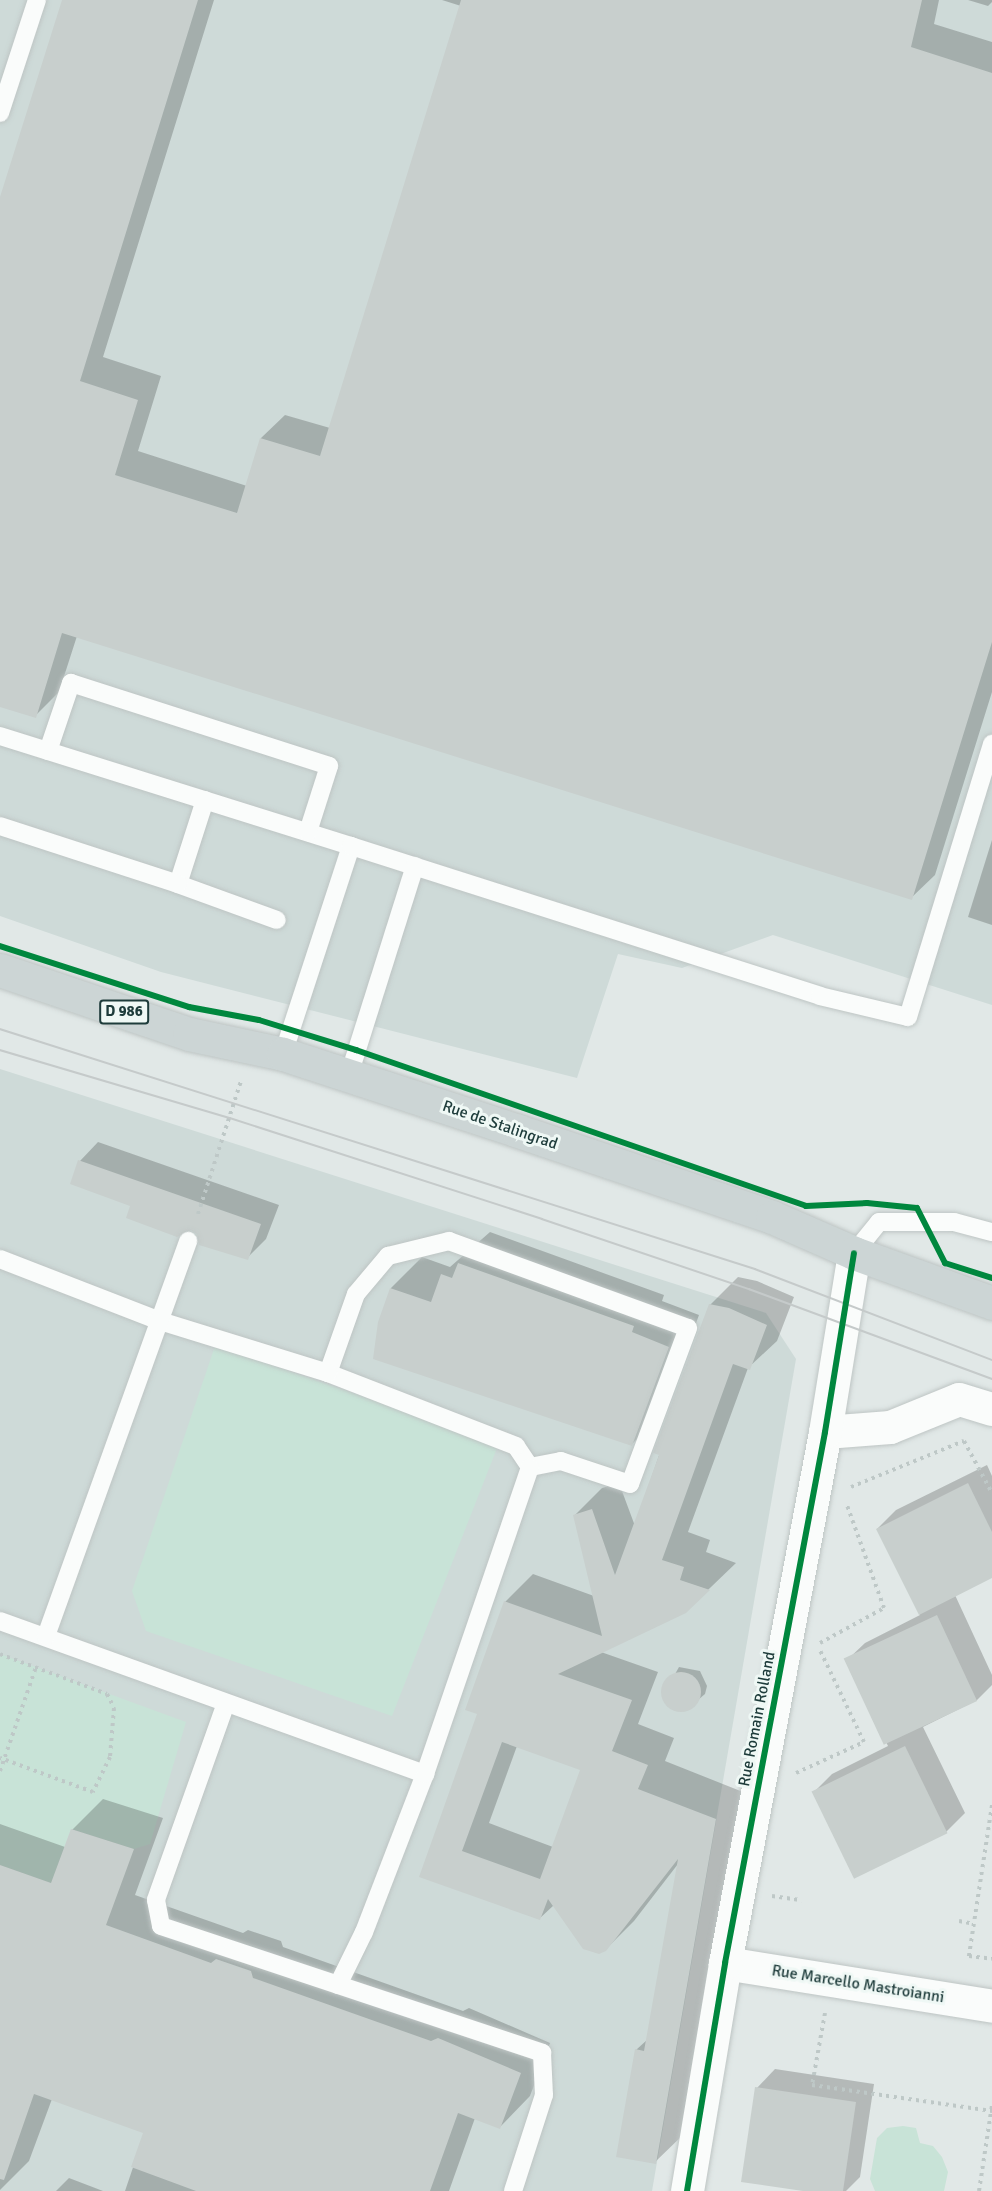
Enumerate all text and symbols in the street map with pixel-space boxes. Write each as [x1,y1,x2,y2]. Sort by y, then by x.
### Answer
road number: D 986 [98,1000,150,1024]
street label: Rue de Stalingrad [440,1096,560,1154]
street label: Rue Romain Rolland [735,1650,779,1788]
street label: Rue Marcello Mastroianni [770,1961,946,2007]

